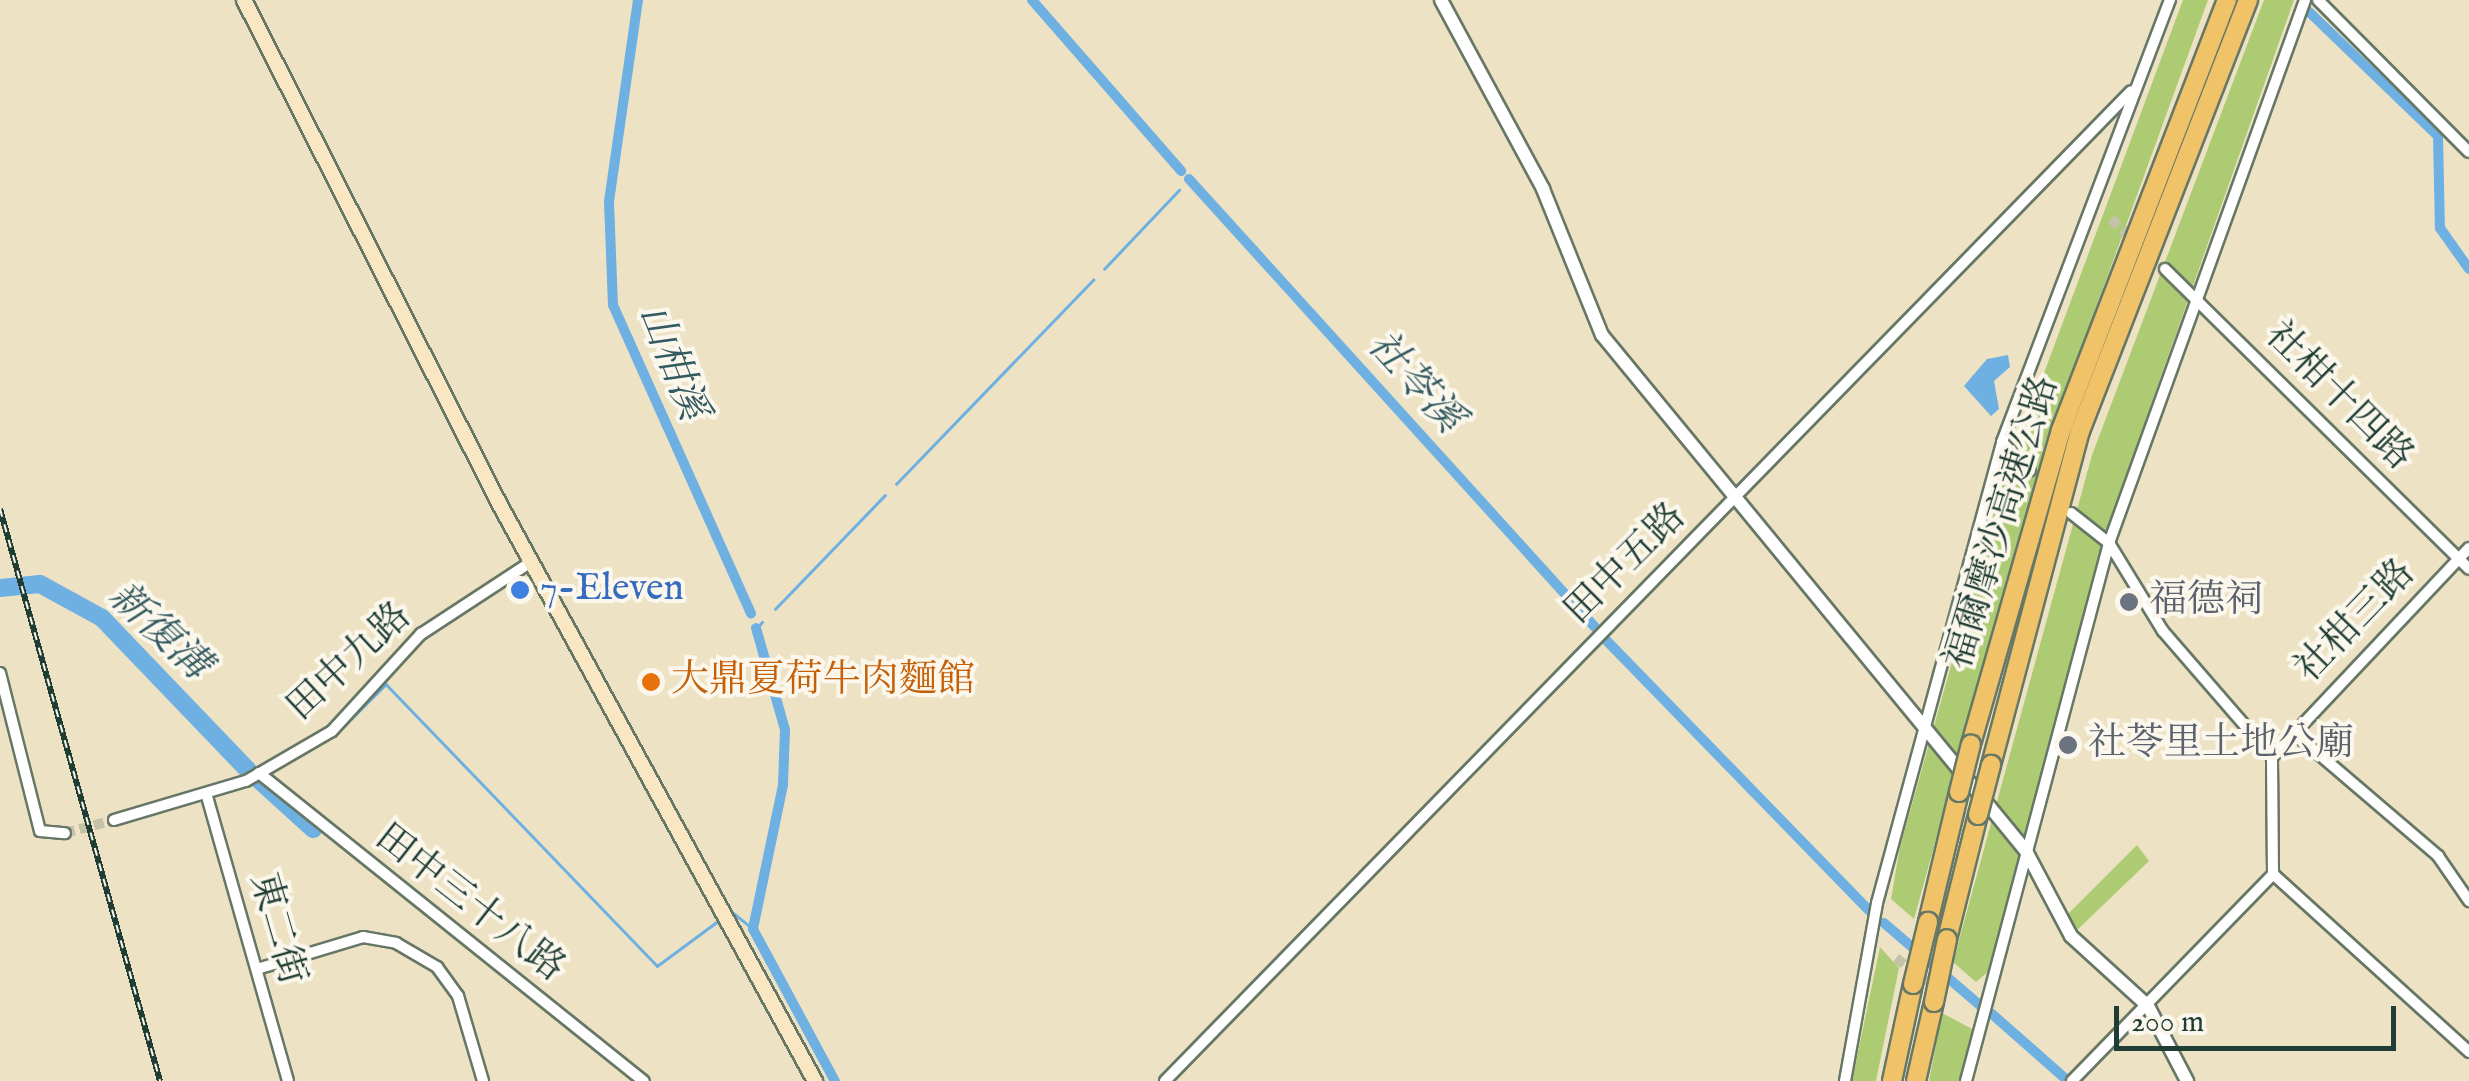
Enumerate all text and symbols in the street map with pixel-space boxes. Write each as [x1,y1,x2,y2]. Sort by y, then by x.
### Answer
water label: 山柑溪 [626,298,716,428]
street label: 社柑十四路 [2255,314,2421,480]
water label: 社苓溪 [1356,322,1472,444]
street label: 福爾摩沙高速公路 [1937,371,2069,675]
street label: 田中五路 [1556,495,1696,635]
street label: 社柑三路 [2287,551,2425,693]
place label: 7-Eleven [540,567,684,613]
water label: 新復溝 [98,574,218,690]
marker: 7-Eleven [509,579,531,601]
place label: 福德祠 [2149,579,2263,625]
marker: 福德祠 [2118,591,2140,613]
street label: 田中九路 [279,594,421,732]
place label: 大鼎夏荷牛肉麵館 [671,659,975,705]
marker: 大鼎夏荷牛肉麵館 [640,671,662,693]
place label: 社苓里土地公廟 [2088,722,2354,768]
marker: 社苓里土地公廟 [2057,734,2079,756]
street label: 田中三十八路 [365,816,573,992]
street label: 東二街 [238,868,314,990]
scale bar [2119,986,2402,1048]
text: 200 m [2131,1004,2204,1042]

